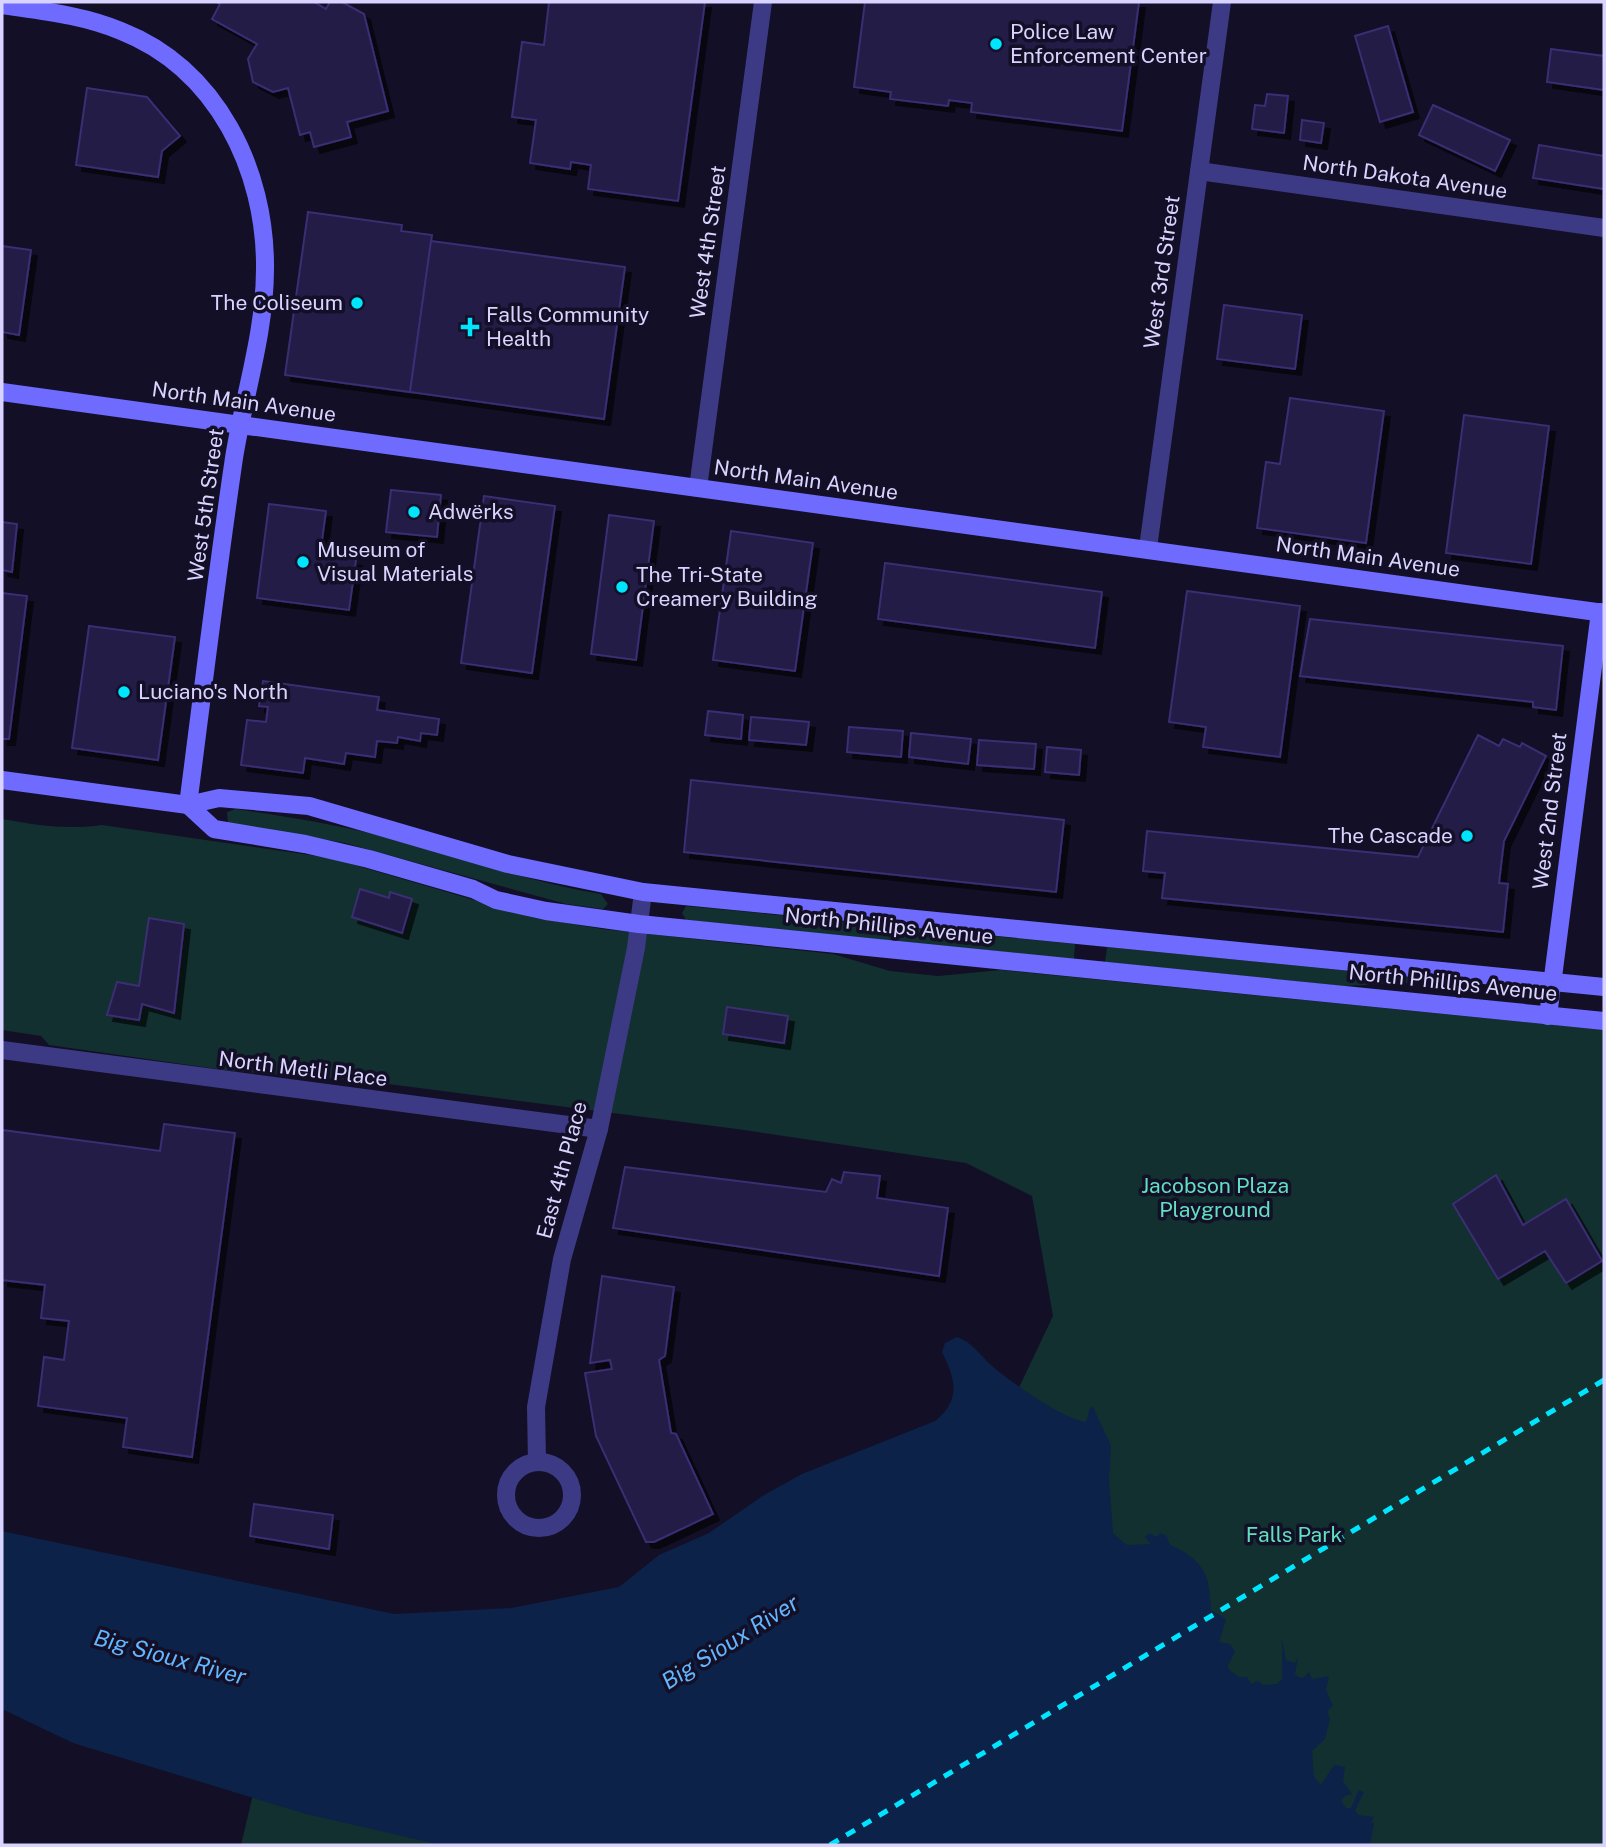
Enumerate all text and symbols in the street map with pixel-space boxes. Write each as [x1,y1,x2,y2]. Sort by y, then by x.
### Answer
place label: Police Law Enforcement Center [1010,19,1207,68]
marker: Police Law Enforcement Center [988,36,1004,52]
street label: North Dakota Avenue [1301,150,1509,203]
street label: West 4th Street [684,164,731,320]
street label: West 3rd Street [1138,194,1185,350]
place label: The Coliseum [211,290,343,315]
marker: The Coliseum [349,295,365,311]
place label: Falls Community Health [486,302,649,351]
marker: Falls Community Health [460,317,480,337]
street label: North Main Avenue [150,376,338,427]
street label: West 5th Street [182,427,229,583]
street label: North Main Avenue [712,454,900,505]
place label: Adwёrks [428,499,514,524]
marker: Adwёrks [406,504,422,520]
street label: North Main Avenue [1274,531,1462,582]
place label: Museum of Visual Materials [317,537,473,586]
marker: Museum of Visual Materials [295,554,311,570]
place label: The Tri-State Creamery Building [636,562,817,611]
marker: The Tri-State Creamery Building [614,579,630,595]
place label: Luciano's North [138,679,288,704]
marker: Luciano's North [116,684,132,700]
street label: West 2nd Street [1527,731,1572,891]
place label: The Cascade [1328,823,1453,848]
marker: The Cascade [1459,828,1475,844]
street label: North Phillips Avenue [784,902,995,949]
street label: North Phillips Avenue [1348,959,1559,1006]
street label: North Metli Place [217,1046,389,1091]
street label: East 4th Place [531,1098,592,1241]
park label: Jacobson Plaza Playground [1141,1173,1289,1222]
park label: Falls Park [1246,1522,1342,1547]
water label: Big Sioux River [656,1589,803,1694]
water label: Big Sioux River [91,1623,249,1690]

